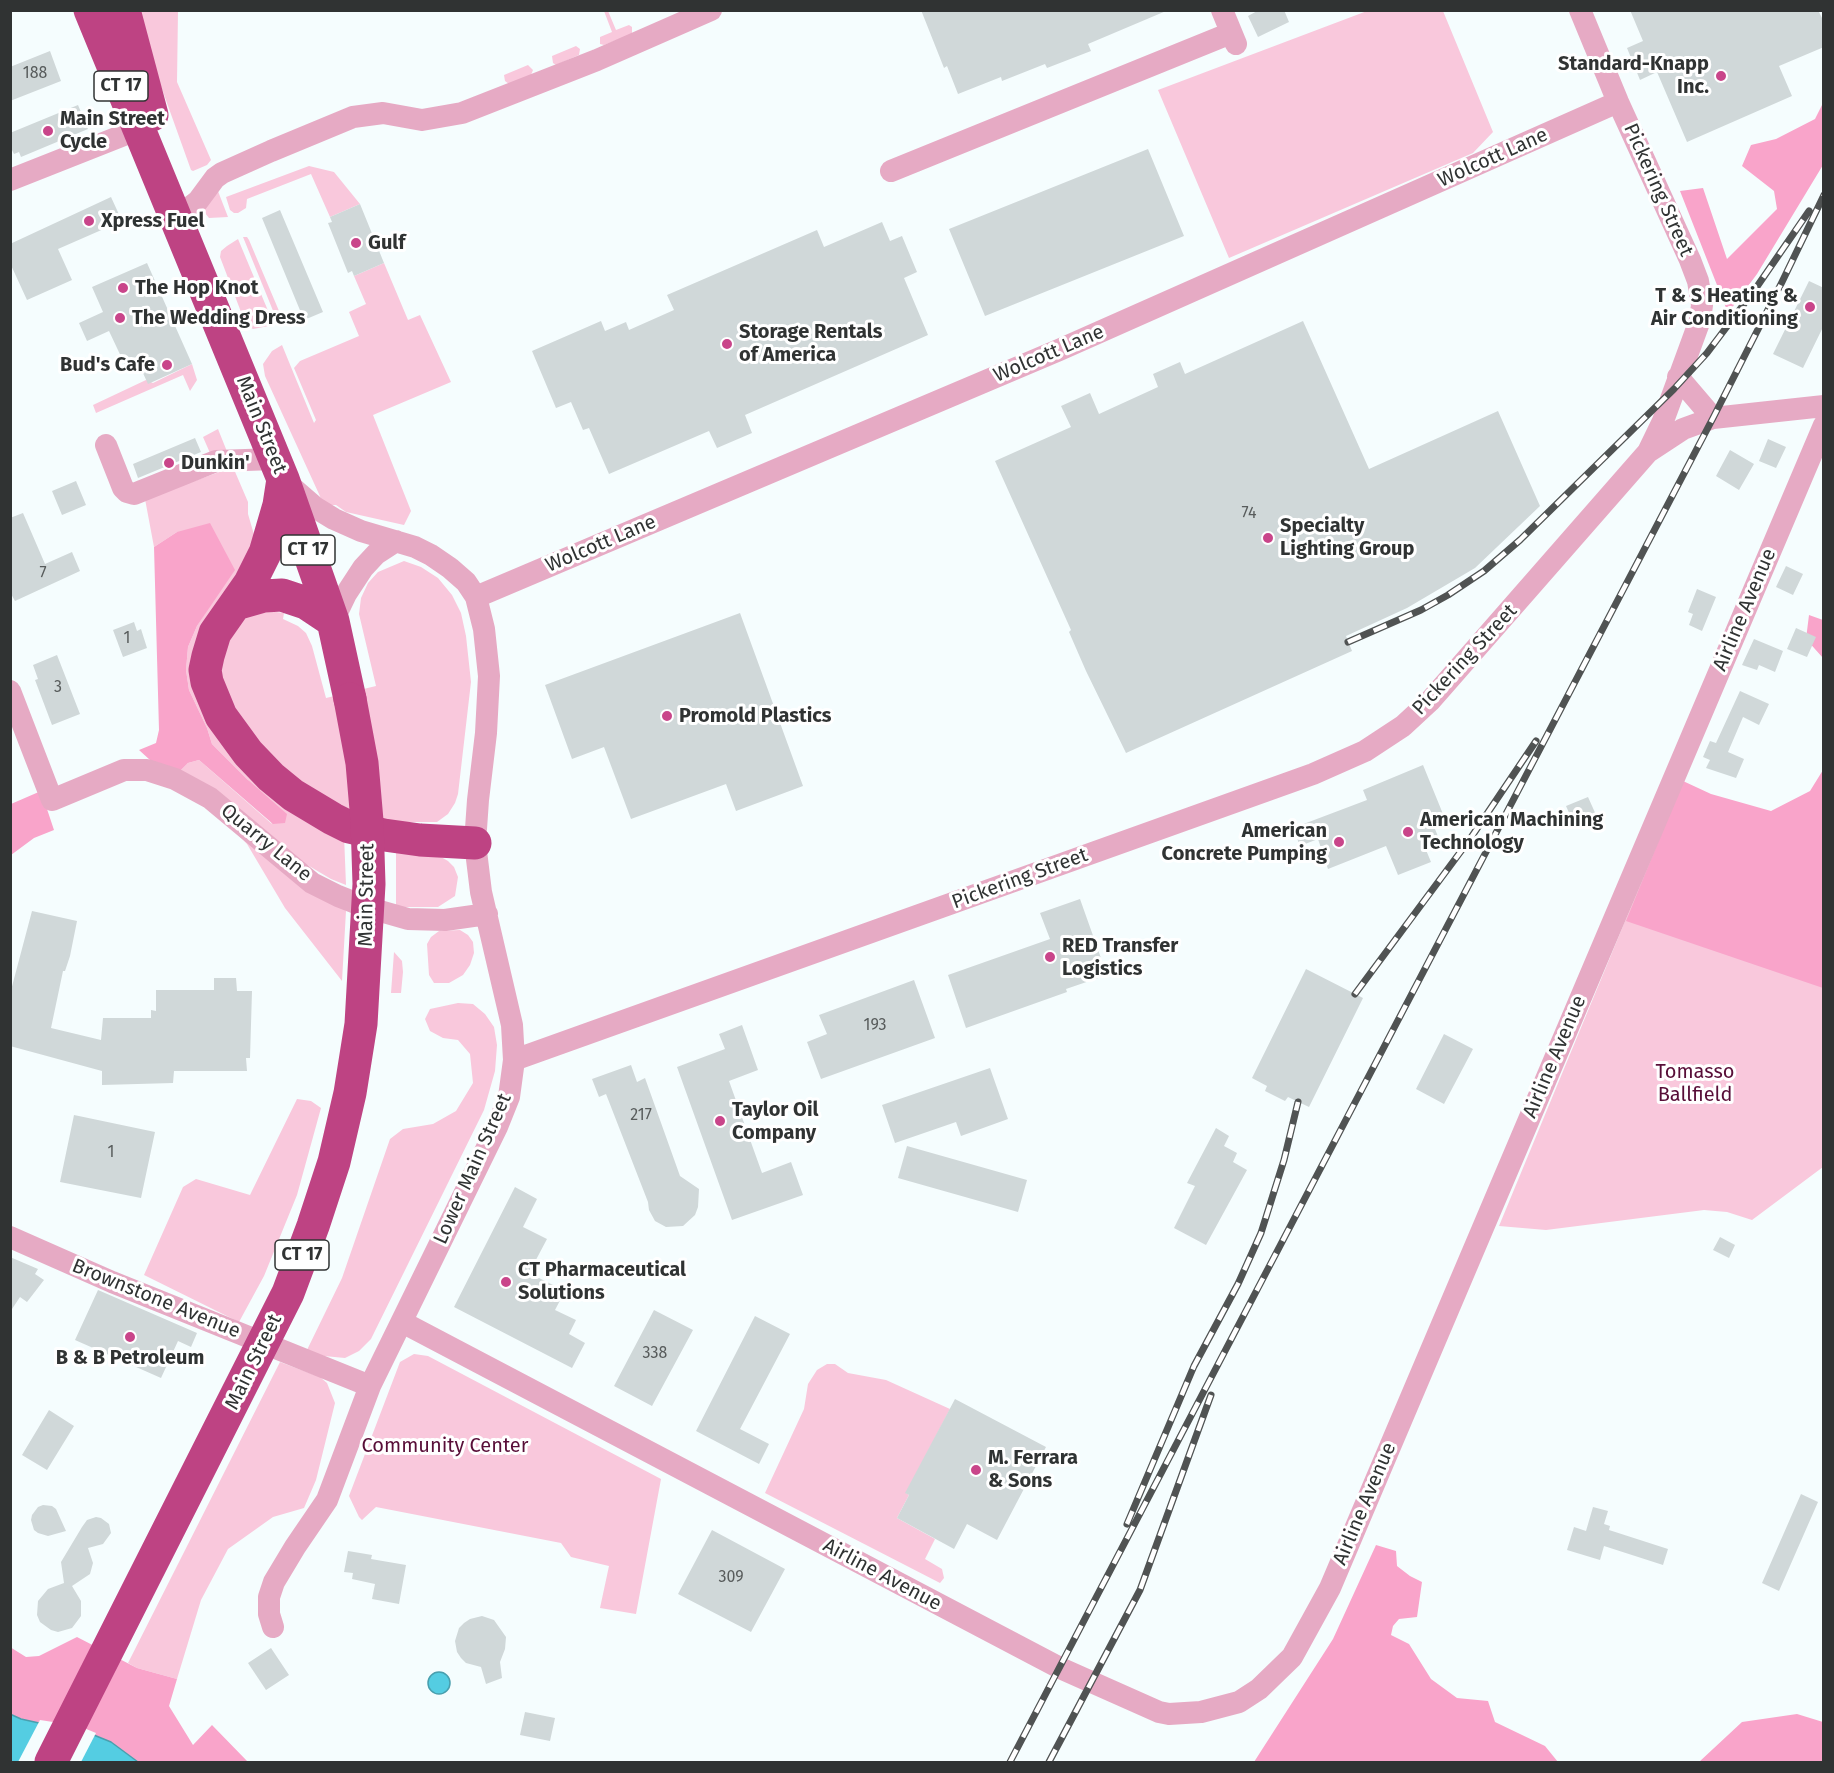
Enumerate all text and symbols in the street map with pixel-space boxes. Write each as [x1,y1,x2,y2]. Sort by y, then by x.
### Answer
place label: Standard-Knapp Inc. [1558,52,1709,99]
house number: 188 [23,64,47,84]
marker: Standard-Knapp Inc. [1714,69,1728,83]
road number: CT 17 [94,71,148,101]
place label: Main Street Cycle [60,107,165,154]
street label: Pickering Street [1618,120,1698,260]
street label: Wolcott Lane [1434,123,1552,193]
marker: Main Street Cycle [41,124,55,138]
place label: Xpress Fuel [101,209,204,233]
marker: Xpress Fuel [82,214,96,228]
place label: Gulf [368,231,405,255]
marker: Gulf [349,236,363,250]
place label: The Hop Knot [135,276,258,300]
marker: The Hop Knot [116,281,130,295]
place label: T & S Heating & Air Conditioning [1651,284,1798,331]
marker: T & S Heating & Air Conditioning [1803,300,1817,314]
place label: The Wedding Dress [132,306,305,330]
marker: The Wedding Dress [113,311,127,325]
place label: Storage Rentals of America [739,320,882,367]
street label: Wolcott Lane [990,320,1108,388]
marker: Storage Rentals of America [720,337,734,351]
place label: Bud's Cafe [60,353,155,377]
marker: Bud's Cafe [160,358,174,372]
street label: Main Street [231,373,291,477]
place label: Dunkin' [181,451,250,475]
marker: Dunkin' [162,456,176,470]
house number: 74 [1242,504,1256,524]
street label: Wolcott Lane [542,510,660,578]
place label: Specialty Lighting Group [1280,514,1414,561]
marker: Specialty Lighting Group [1261,531,1275,545]
road number: CT 17 [281,535,335,565]
street label: Airline Avenue [1708,545,1782,675]
house number: 7 [39,564,47,584]
street label: Pickering Street [1408,600,1522,720]
house number: 1 [124,629,130,649]
house number: 3 [54,678,62,698]
place label: Promold Plastics [679,704,832,728]
marker: Promold Plastics [660,709,674,723]
street label: Quarry Lane [216,799,316,887]
place label: American Machining Technology [1420,808,1603,855]
place label: American Concrete Pumping [1162,819,1327,866]
marker: American Machining Technology [1401,825,1415,839]
marker: American Concrete Pumping [1332,835,1346,849]
street label: Main Street [354,843,380,947]
street label: Pickering Street [949,843,1091,915]
place label: RED Transfer Logistics [1062,934,1178,981]
marker: RED Transfer Logistics [1043,950,1057,964]
street label: Airline Avenue [1518,992,1592,1122]
house number: 193 [864,1016,886,1036]
park label: Tomasso Ballfield [1656,1060,1734,1107]
street label: Lower Main Street [429,1090,517,1248]
place label: Taylor Oil Company [732,1098,818,1145]
house number: 217 [630,1106,652,1126]
marker: Taylor Oil Company [713,1114,727,1128]
house number: 1 [108,1143,114,1163]
road number: CT 17 [275,1240,329,1270]
street label: Brownstone Avenue [68,1254,244,1344]
place label: CT Pharmaceutical Solutions [518,1258,686,1305]
marker: CT Pharmaceutical Solutions [499,1275,513,1289]
street label: Main Street [221,1310,287,1414]
marker: B & B Petroleum [123,1330,137,1344]
house number: 338 [643,1344,667,1364]
place label: B & B Petroleum [56,1346,204,1370]
park label: Community Center [362,1434,528,1458]
street label: Airline Avenue [1328,1439,1402,1569]
place label: M. Ferrara & Sons [988,1446,1078,1493]
marker: M. Ferrara & Sons [969,1463,983,1477]
street label: Airline Avenue [819,1534,945,1616]
house number: 309 [718,1568,744,1588]

